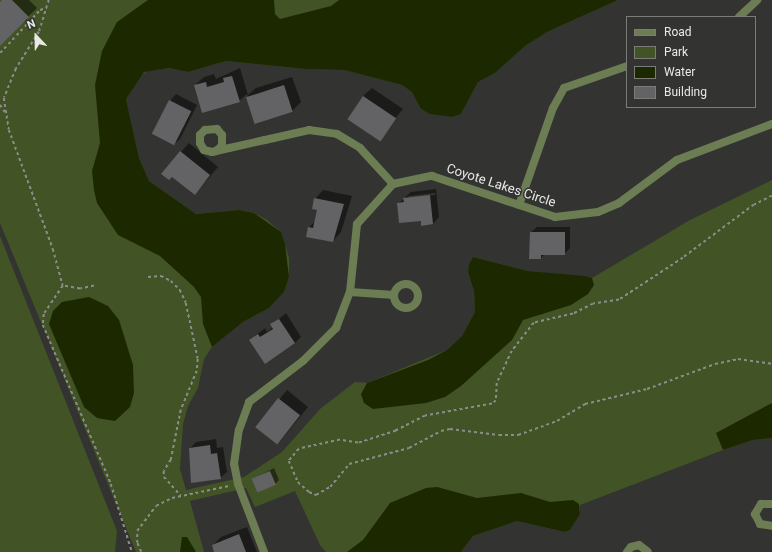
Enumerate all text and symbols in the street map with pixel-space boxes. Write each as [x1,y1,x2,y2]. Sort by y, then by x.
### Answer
north arrow [16,16,56,56]
legend [626,16,756,108]
text: N [25,17,37,32]
text: Road [664,25,692,39]
text: Park [664,45,688,59]
text: Water [664,65,695,79]
text: Building [664,85,707,99]
street label: Coyote Lakes Circle [444,161,558,211]

